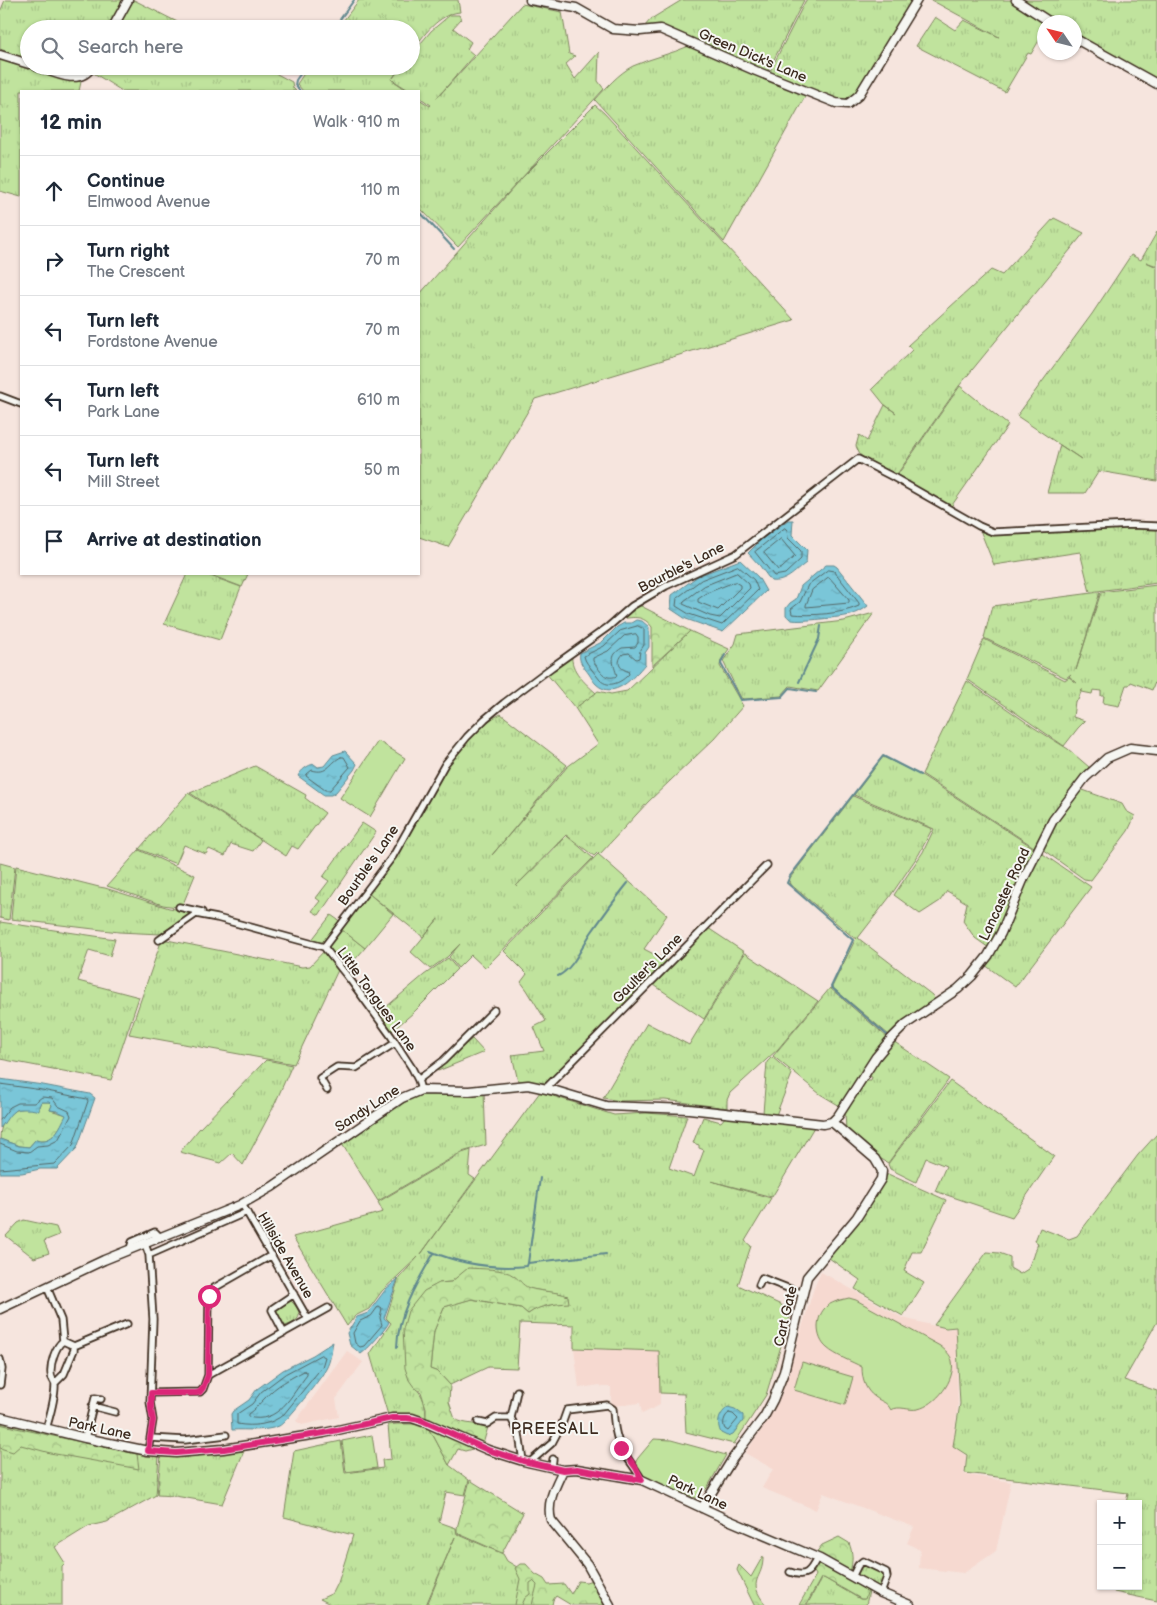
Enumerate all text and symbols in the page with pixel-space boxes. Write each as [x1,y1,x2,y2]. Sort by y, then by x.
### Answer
north arrow [1037,15,1082,60]
search box [20,20,420,75]
street label: Green Dick's Lane [696,25,810,86]
icon: search [38,34,66,62]
text: Search here [78,36,183,59]
text: 12 min [40,110,102,135]
text: Walk · 910 m [313,113,400,132]
text: Continue [87,170,165,193]
icon: ahead [40,177,68,205]
text: 110 m [361,181,400,200]
text: Elmwood Avenue [87,193,210,212]
text: Turn right [87,240,170,263]
icon: right [40,247,68,275]
text: 70 m [365,251,400,270]
text: The Crescent [87,263,185,282]
text: Turn left [87,310,159,333]
icon: left [40,317,68,345]
text: 70 m [365,321,400,340]
text: Fordstone Avenue [87,333,218,352]
text: Turn left [87,380,159,403]
icon: left [40,387,68,415]
text: 610 m [357,391,400,410]
text: Park Lane [87,403,160,422]
text: Turn left [87,450,159,473]
icon: left [40,457,68,485]
text: 50 m [364,461,400,480]
text: Mill Street [87,473,160,492]
icon: arrive [40,527,68,555]
text: Arrive at destination [87,529,262,552]
street label: Bourble's Lane [635,539,727,596]
street label: Bourble's Lane [334,822,402,909]
street label: Lancaster Road [975,845,1033,943]
street label: Gaulter's Lane [609,930,686,1007]
street label: Little Tongues Lane [333,944,420,1054]
street label: Sandy Lane [332,1081,403,1135]
street label: Hillside Avenue [254,1209,317,1302]
street label: Cart Gate [770,1284,801,1348]
route start [198,1285,221,1308]
street label: Park Lane [67,1414,133,1443]
district label: PREESALL [511,1420,599,1439]
route end [610,1437,633,1460]
street label: Park Lane [665,1471,730,1514]
map controls [1097,1500,1142,1590]
button: + [1097,1500,1142,1545]
button: − [1097,1545,1142,1590]

